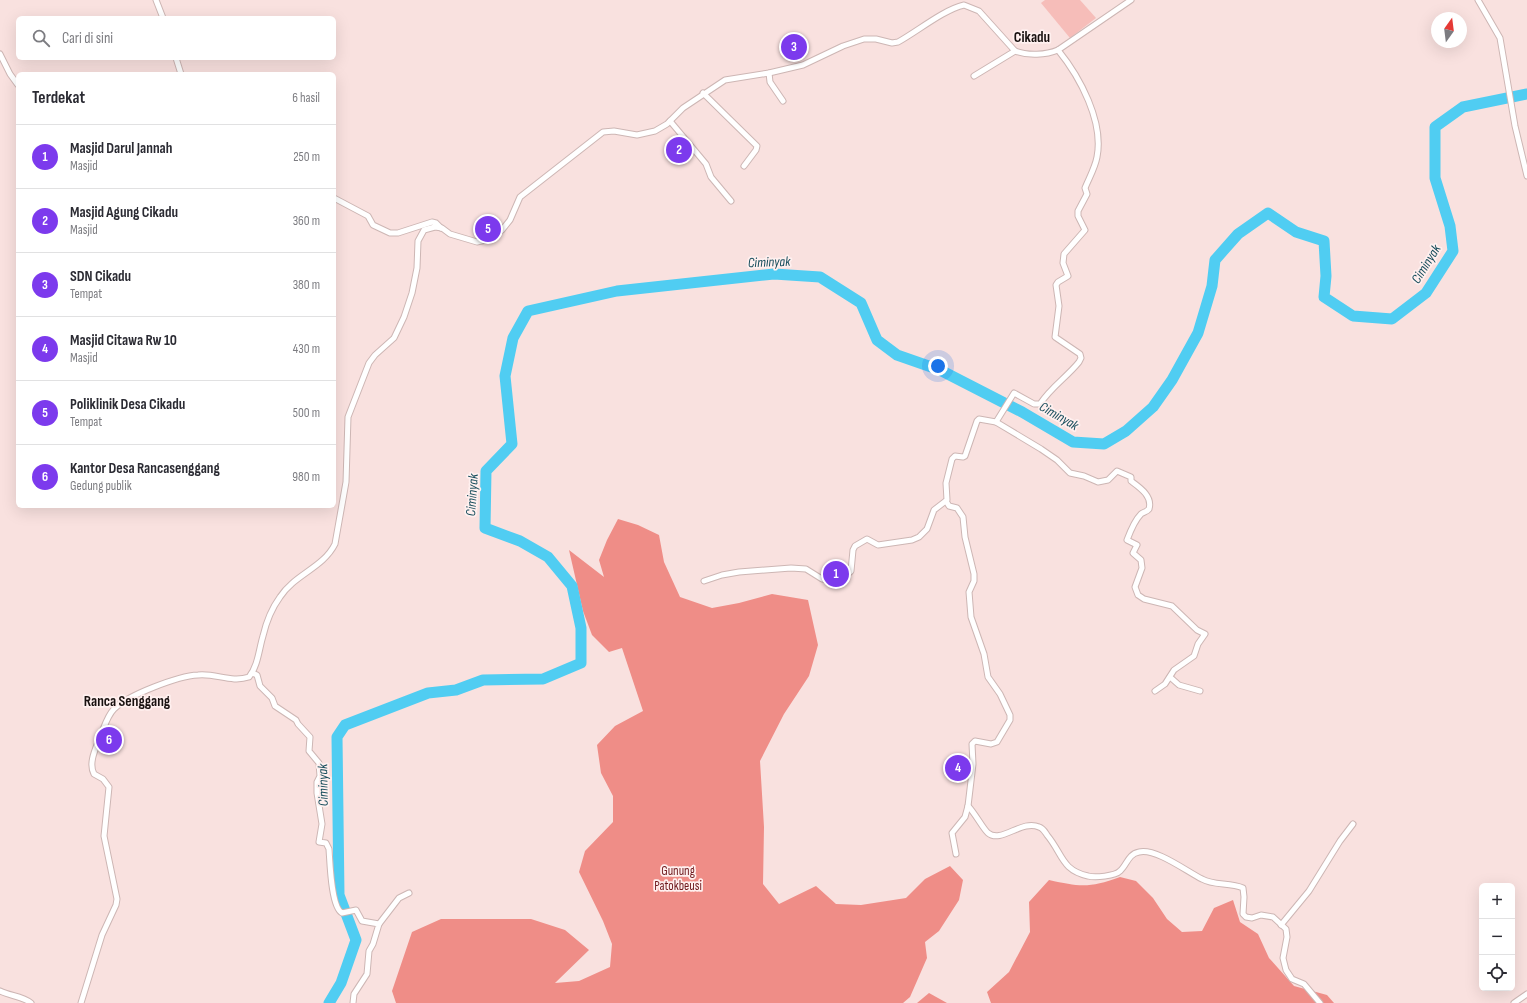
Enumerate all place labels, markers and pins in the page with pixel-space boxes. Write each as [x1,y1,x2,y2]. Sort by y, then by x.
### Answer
pin: 3 [781,32,807,62]
pin: 2 [666,135,692,165]
pin: 5 [475,214,501,244]
pin: 1 [823,559,849,589]
pin: 6 [96,725,122,755]
pin: 4 [945,753,971,783]

